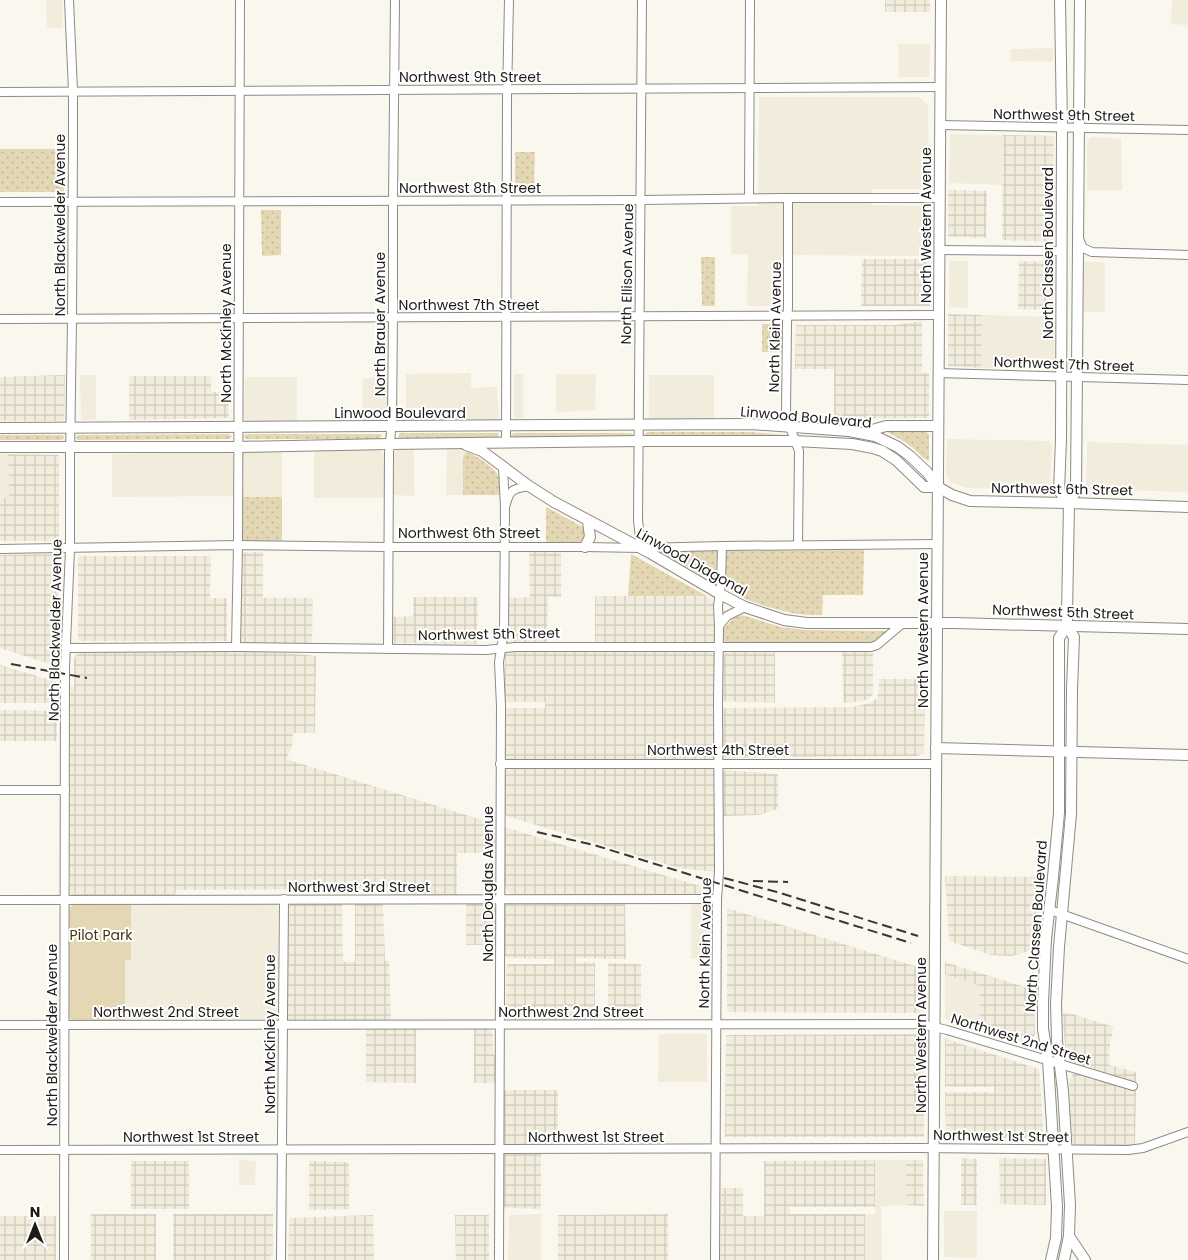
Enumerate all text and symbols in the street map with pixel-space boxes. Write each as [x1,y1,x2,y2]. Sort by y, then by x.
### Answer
street label: Northwest 9th Street [399,67,541,87]
street label: Northwest 9th Street [993,104,1135,126]
street label: North Blackwelder Avenue [50,134,70,316]
street label: North Western Avenue [916,147,936,303]
street label: North Classen Boulevard [1038,167,1058,339]
street label: Northwest 8th Street [399,178,541,198]
street label: North Ellison Avenue [616,203,638,345]
street label: North McKinley Avenue [216,243,236,403]
street label: North Brauer Avenue [370,252,390,396]
street label: North Klein Avenue [764,261,786,393]
street label: Northwest 7th Street [399,295,539,315]
street label: Northwest 7th Street [993,352,1135,376]
street label: Linwood Boulevard [740,401,872,433]
street label: Linwood Boulevard [334,403,466,423]
street label: Northwest 6th Street [991,478,1133,500]
street label: Northwest 6th Street [398,523,540,543]
street label: Linwood Diagonal [633,523,751,601]
street label: North Blackwelder Avenue [43,538,67,721]
street label: North Western Avenue [913,552,933,708]
street label: Northwest 5th Street [992,600,1134,624]
street label: Northwest 5th Street [418,623,560,645]
street label: Northwest 4th Street [647,740,789,760]
street label: North Douglas Avenue [478,806,498,962]
street label: North Classen Boulevard [1020,839,1052,1013]
street label: Northwest 3rd Street [288,877,430,897]
street label: North Klein Avenue [694,877,716,1009]
park label: Pilot Park [70,925,133,945]
street label: North Blackwelder Avenue [42,944,62,1126]
street label: North McKinley Avenue [260,954,280,1114]
street label: North Western Avenue [911,957,931,1113]
street label: Northwest 2nd Street [93,1002,239,1022]
street label: Northwest 2nd Street [498,1002,644,1022]
street label: Northwest 2nd Street [948,1008,1094,1070]
street label: Northwest 1st Street [933,1125,1069,1147]
street label: Northwest 1st Street [123,1127,259,1147]
street label: Northwest 1st Street [528,1127,664,1147]
north arrow [10,1200,60,1250]
text: N [30,1202,40,1222]

